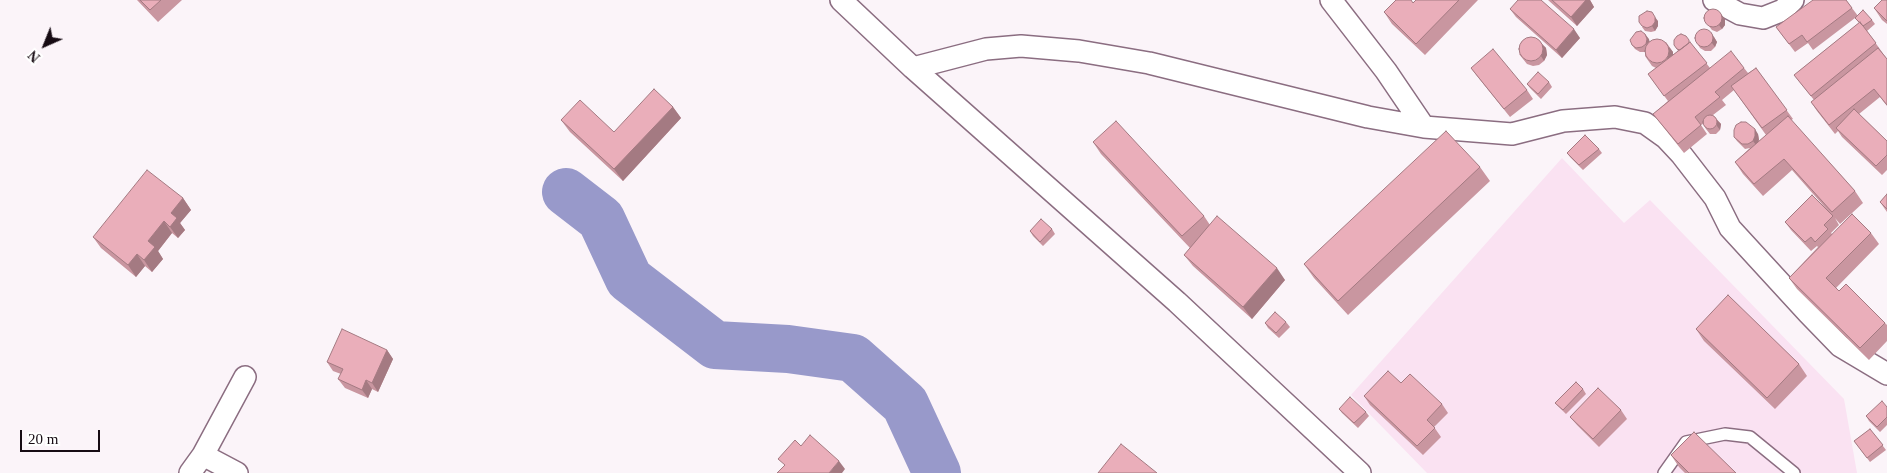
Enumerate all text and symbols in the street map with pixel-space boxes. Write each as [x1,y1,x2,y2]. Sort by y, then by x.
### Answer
north arrow [20,20,70,70]
text: N [25,47,43,65]
scale bar [22,420,102,452]
text: 20 m [28,431,58,447]

